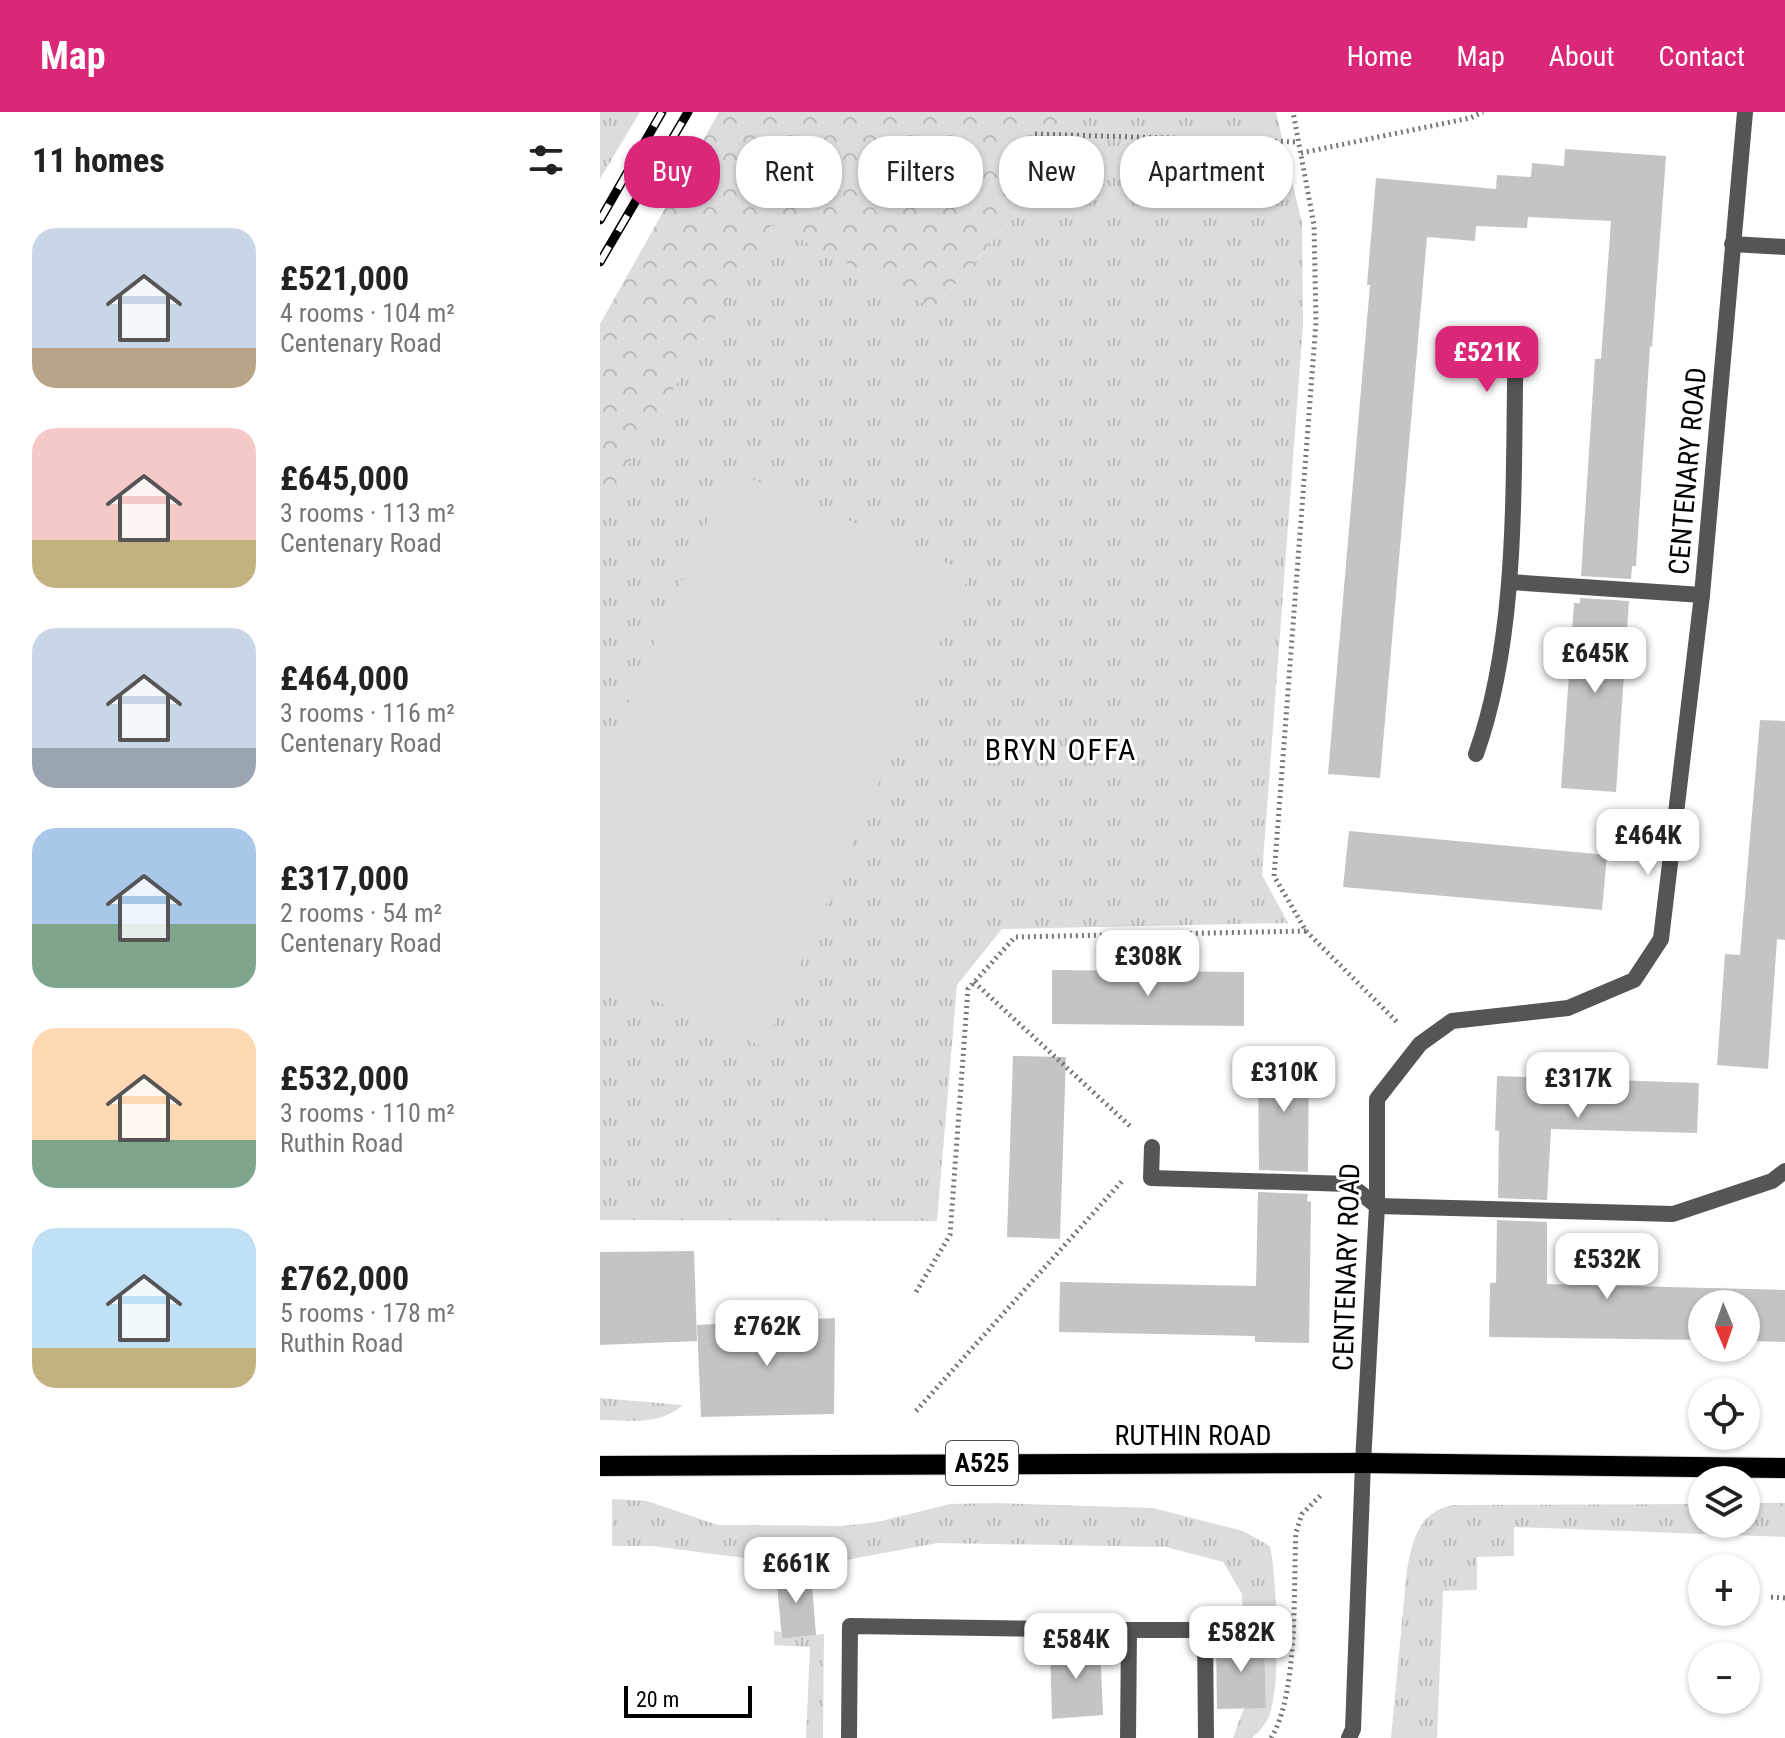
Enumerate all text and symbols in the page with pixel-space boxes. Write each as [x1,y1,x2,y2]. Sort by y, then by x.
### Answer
text: Map [40,34,106,78]
text: Home [1347,40,1412,73]
text: Map [1456,40,1505,73]
text: About [1549,40,1615,73]
text: Contact [1659,40,1745,73]
chip: Buy [624,136,720,208]
chip: Rent [736,136,842,208]
chip: Filters [858,136,983,208]
chip: New [999,136,1104,208]
chip: Apartment [1120,136,1293,208]
icon: filters [524,138,568,182]
text: 11 homes [32,140,165,180]
text: £521,000 [280,258,409,298]
icon: home [96,260,192,356]
text: 4 rooms · 104 m² [280,298,455,328]
pin: £521K [1431,326,1543,394]
text: Centenary Road [280,328,442,358]
text: £521K [1453,337,1521,367]
street label: CENTENARY ROAD [1662,366,1713,576]
text: £645,000 [280,458,409,498]
icon: home [96,460,192,556]
text: 3 rooms · 113 m² [280,498,455,528]
text: Centenary Road [280,528,442,558]
pin: £645K [1539,627,1651,695]
text: £645K [1561,638,1629,668]
text: £464,000 [280,658,409,698]
icon: home [96,660,192,756]
text: 3 rooms · 116 m² [280,698,455,728]
text: Centenary Road [280,728,442,758]
district label: BRYN OFFA [985,732,1137,767]
pin: £464K [1592,809,1704,877]
text: £464K [1614,820,1682,850]
text: £317,000 [280,858,409,898]
icon: home [96,860,192,956]
text: 2 rooms · 54 m² [280,898,442,928]
text: Centenary Road [280,928,442,958]
pin: £308K [1092,930,1204,998]
text: £308K [1114,941,1182,971]
pin: £310K [1228,1046,1340,1114]
pin: £317K [1522,1052,1634,1120]
text: £310K [1250,1057,1318,1087]
text: £532,000 [280,1058,409,1098]
icon: home [96,1060,192,1156]
text: £317K [1544,1063,1612,1093]
text: 3 rooms · 110 m² [280,1098,455,1128]
text: Ruthin Road [280,1128,403,1158]
street label: CENTENARY ROAD [1326,1163,1367,1371]
pin: £532K [1551,1233,1663,1301]
text: £532K [1573,1244,1641,1274]
text: £762,000 [280,1258,409,1298]
icon: home [96,1260,192,1356]
north arrow [1688,1290,1760,1362]
map controls [1688,1290,1760,1714]
text: 5 rooms · 178 m² [280,1298,455,1328]
pin: £762K [711,1300,823,1368]
text: £762K [733,1311,801,1341]
text: Ruthin Road [280,1328,403,1358]
button: locate [1688,1378,1760,1450]
street label: RUTHIN ROAD [1115,1419,1271,1452]
road number: A525 [946,1441,1018,1485]
button: layers [1688,1466,1760,1538]
pin: £661K [740,1537,852,1605]
text: £661K [762,1548,830,1578]
button: + [1688,1554,1760,1626]
pin: £582K [1185,1606,1297,1674]
pin: £584K [1020,1613,1132,1681]
text: £582K [1207,1617,1275,1647]
text: £584K [1042,1624,1110,1654]
button: − [1688,1642,1760,1714]
scale bar [624,1682,752,1718]
text: 20 m [636,1687,679,1712]

